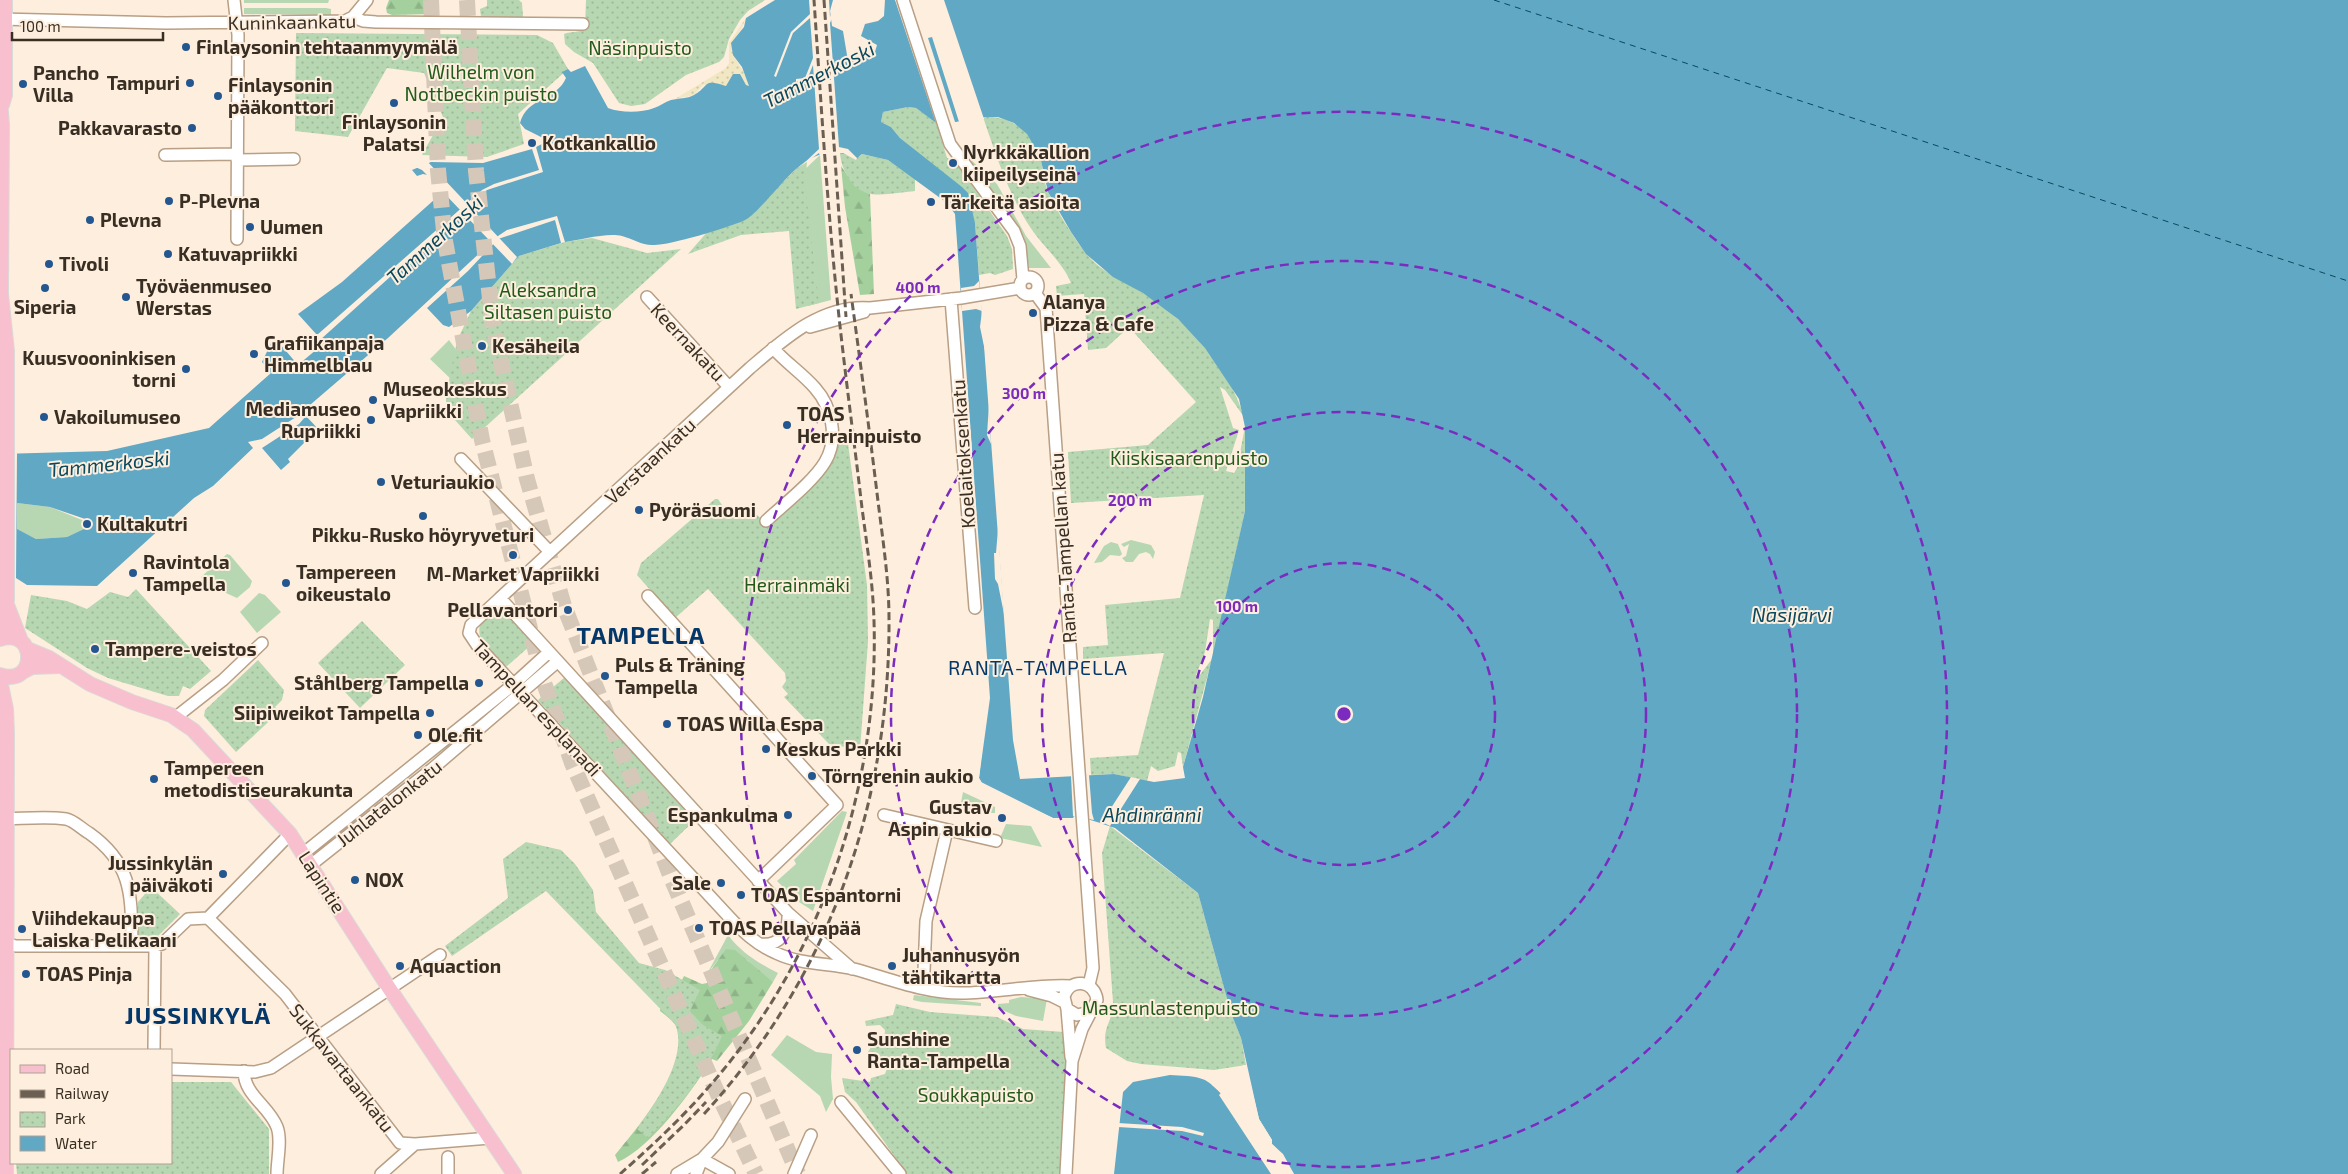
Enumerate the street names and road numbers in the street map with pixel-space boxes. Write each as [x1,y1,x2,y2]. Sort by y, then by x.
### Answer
street label: Kuninkaankatu [228,9,356,34]
street label: Keernakatu [646,298,730,386]
street label: Koelaitoksenkatu [946,379,979,529]
street label: Verstaankatu [600,413,700,508]
street label: Ranta-Tampellan katu [1044,452,1081,644]
street label: Tampellan esplanadi [468,635,607,781]
street label: Juhlatalonkatu [331,754,446,851]
street label: Lapintie [294,846,351,917]
street label: Sukkavartaankatu [285,999,400,1136]

